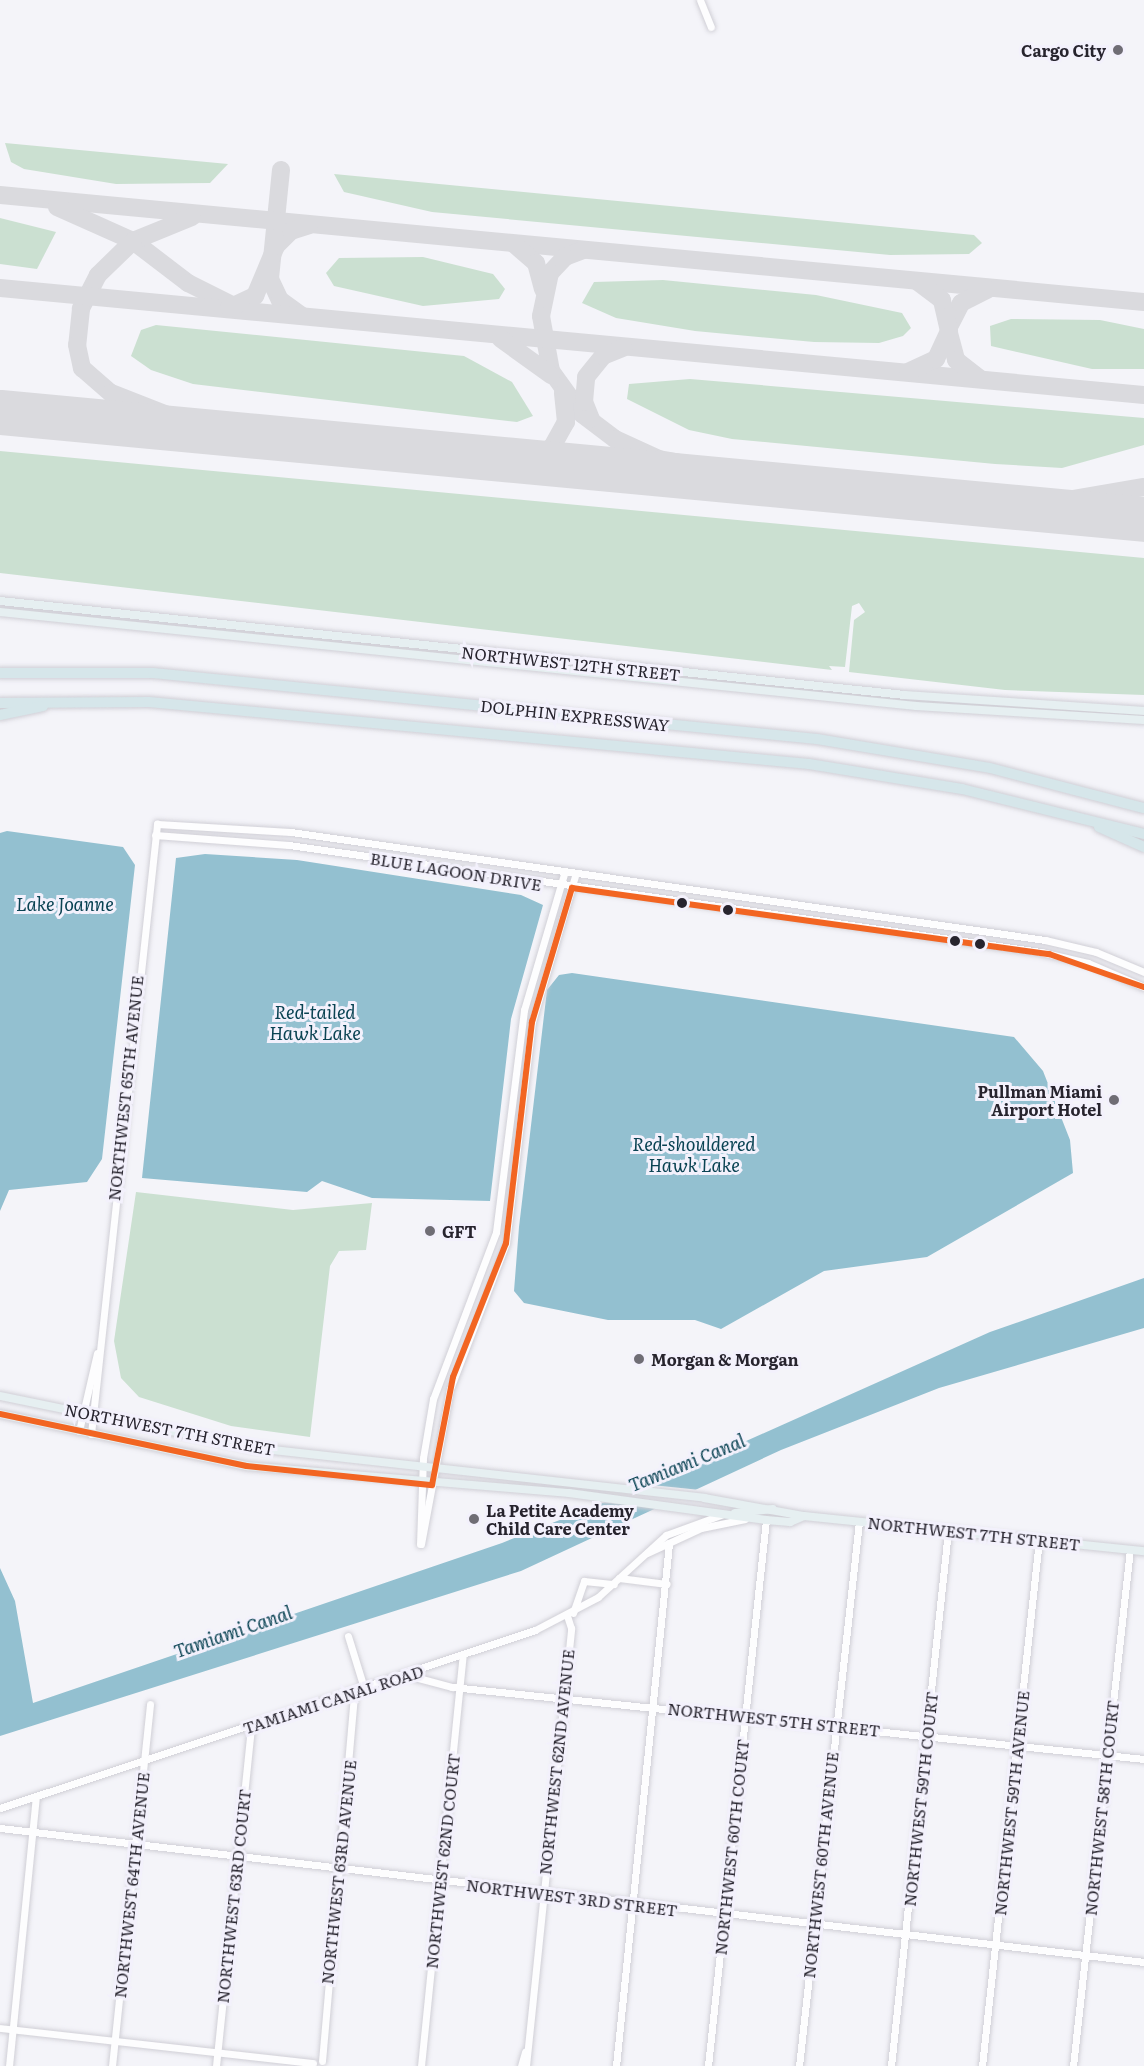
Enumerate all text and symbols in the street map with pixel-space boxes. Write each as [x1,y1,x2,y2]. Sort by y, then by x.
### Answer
place label: Cargo City [1021,40,1106,60]
marker: Cargo City [1111,43,1125,57]
street label: NORTHWEST 12TH STREET [460,642,682,684]
street label: DOLPHIN EXPRESSWAY [480,696,670,734]
street label: BLUE LAGOON DRIVE [369,848,543,894]
water label: Lake Joanne [16,893,114,915]
unlabelled marker [676,897,688,909]
unlabelled marker [722,904,734,916]
unlabelled marker [949,935,961,947]
unlabelled marker [974,938,986,950]
street label: NORTHWEST 65TH AVENUE [104,974,146,1202]
water label: Red-tailed Hawk Lake [269,1002,361,1044]
place label: Pullman Miami Airport Hotel [977,1081,1102,1119]
marker: Pullman Miami Airport Hotel [1107,1093,1121,1107]
water label: Red-shouldered Hawk Lake [632,1134,756,1176]
place label: GFT [442,1221,476,1241]
marker: GFT [423,1224,437,1238]
place label: Morgan & Morgan [651,1349,799,1369]
marker: Morgan & Morgan [632,1352,646,1366]
street label: NORTHWEST 7TH STREET [63,1399,277,1459]
water label: Tamiami Canal [626,1430,748,1496]
place label: La Petite Academy Child Care Center [486,1500,634,1538]
marker: La Petite Academy Child Care Center [467,1512,481,1526]
street label: NORTHWEST 7TH STREET [867,1512,1081,1554]
water label: Tamiami Canal [171,1602,295,1662]
street label: NORTHWEST 62ND AVENUE [535,1648,577,1876]
street label: TAMIAMI CANAL ROAD [240,1661,426,1737]
street label: NORTHWEST 59TH AVENUE [990,1689,1032,1917]
street label: NORTHWEST 59TH COURT [899,1691,941,1907]
street label: NORTHWEST 5TH STREET [667,1698,881,1740]
street label: NORTHWEST 58TH COURT [1080,1699,1122,1917]
street label: NORTHWEST 60TH COURT [710,1738,752,1956]
street label: NORTHWEST 60TH AVENUE [799,1751,841,1979]
street label: NORTHWEST 62ND COURT [421,1752,463,1970]
street label: NORTHWEST 63RD AVENUE [317,1759,359,1985]
street label: NORTHWEST 64TH AVENUE [110,1771,152,1999]
street label: NORTHWEST 63RD COURT [212,1788,254,2004]
street label: NORTHWEST 3RD STREET [465,1874,679,1920]

